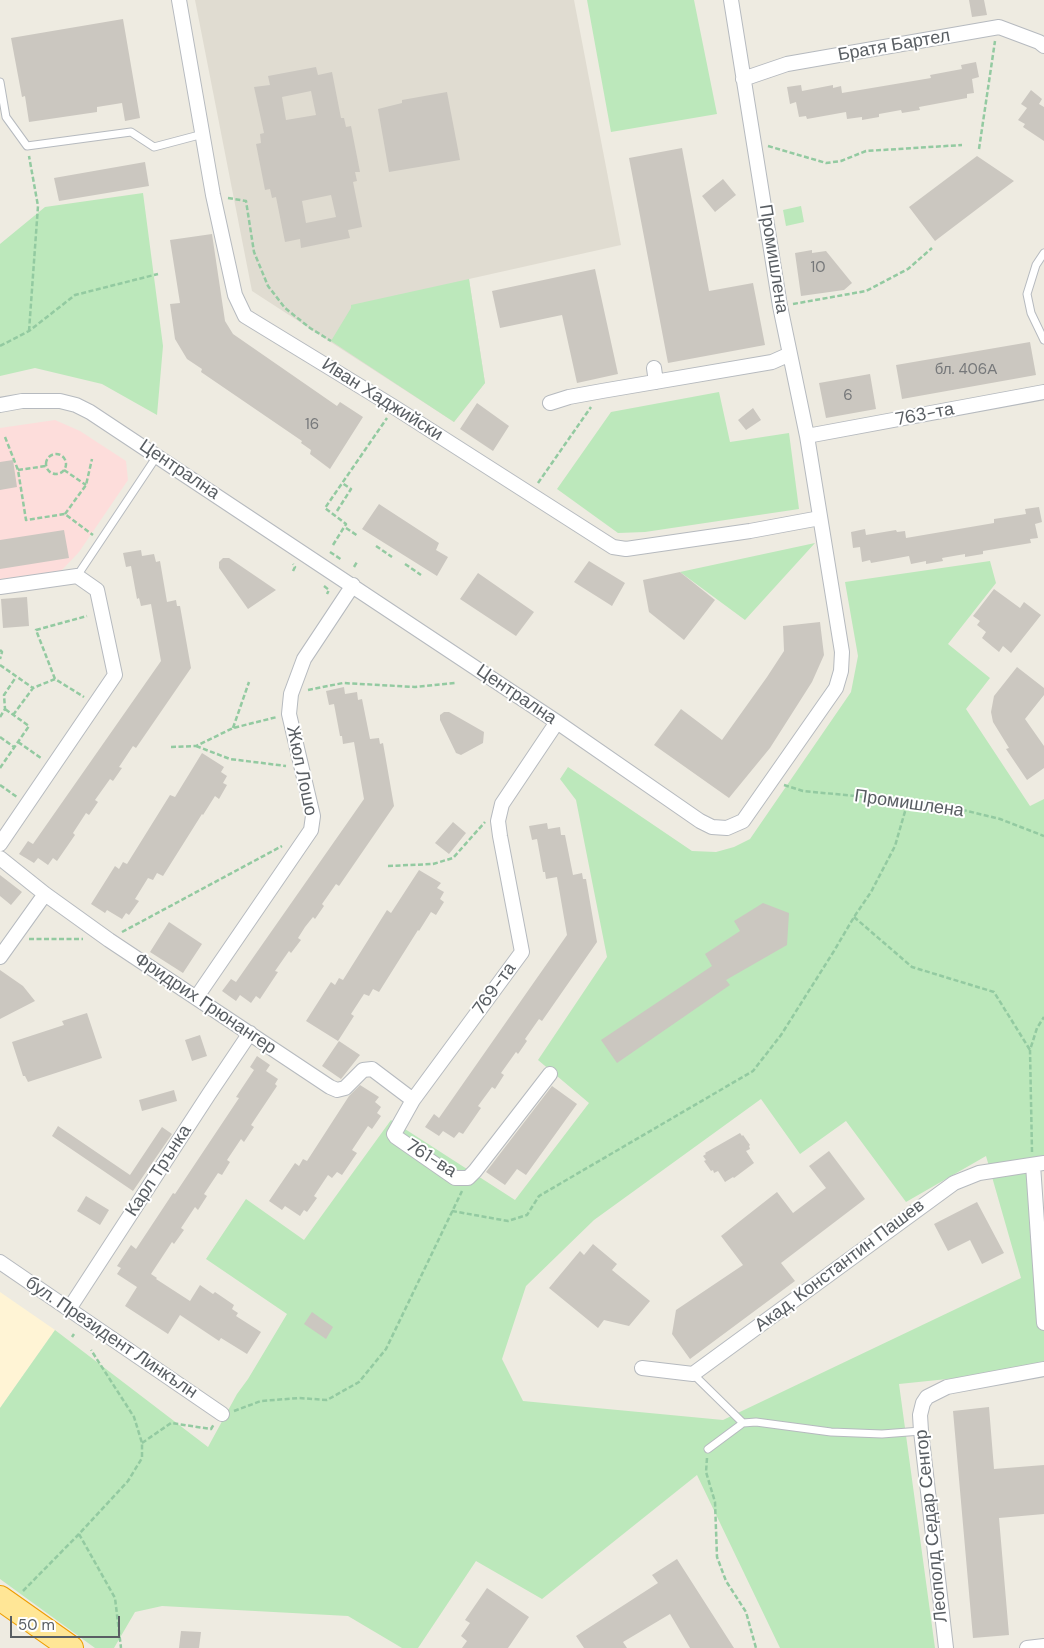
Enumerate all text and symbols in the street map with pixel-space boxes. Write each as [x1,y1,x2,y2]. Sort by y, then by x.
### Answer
street label: Братя Бартел [836,25,952,67]
street label: Промишлена [754,203,792,315]
house number: 10 [811,259,825,277]
street label: Иван Хаджийски [317,354,447,446]
house number: бл. 406А [935,361,997,379]
house number: 6 [843,387,853,405]
street label: 763-та [894,399,956,431]
house number: 16 [305,416,319,434]
street label: Централна [135,435,223,505]
street label: Централна [472,660,560,730]
street label: Жюл Лошо [281,724,321,818]
street label: Промишлена [853,786,965,822]
street label: Фридрих Грюнангер [130,949,280,1059]
street label: 769-та [469,959,521,1019]
street label: Карл Трънка [121,1121,197,1221]
street label: 761-ва [402,1135,460,1183]
street label: Акад. Константин Пашев [751,1195,929,1337]
street label: бул. Президент Линкълн [21,1272,201,1404]
street label: Леополд Седар Сенгор [911,1428,953,1624]
scale bar [12,1606,122,1638]
text: 50 m [18,1615,55,1635]

